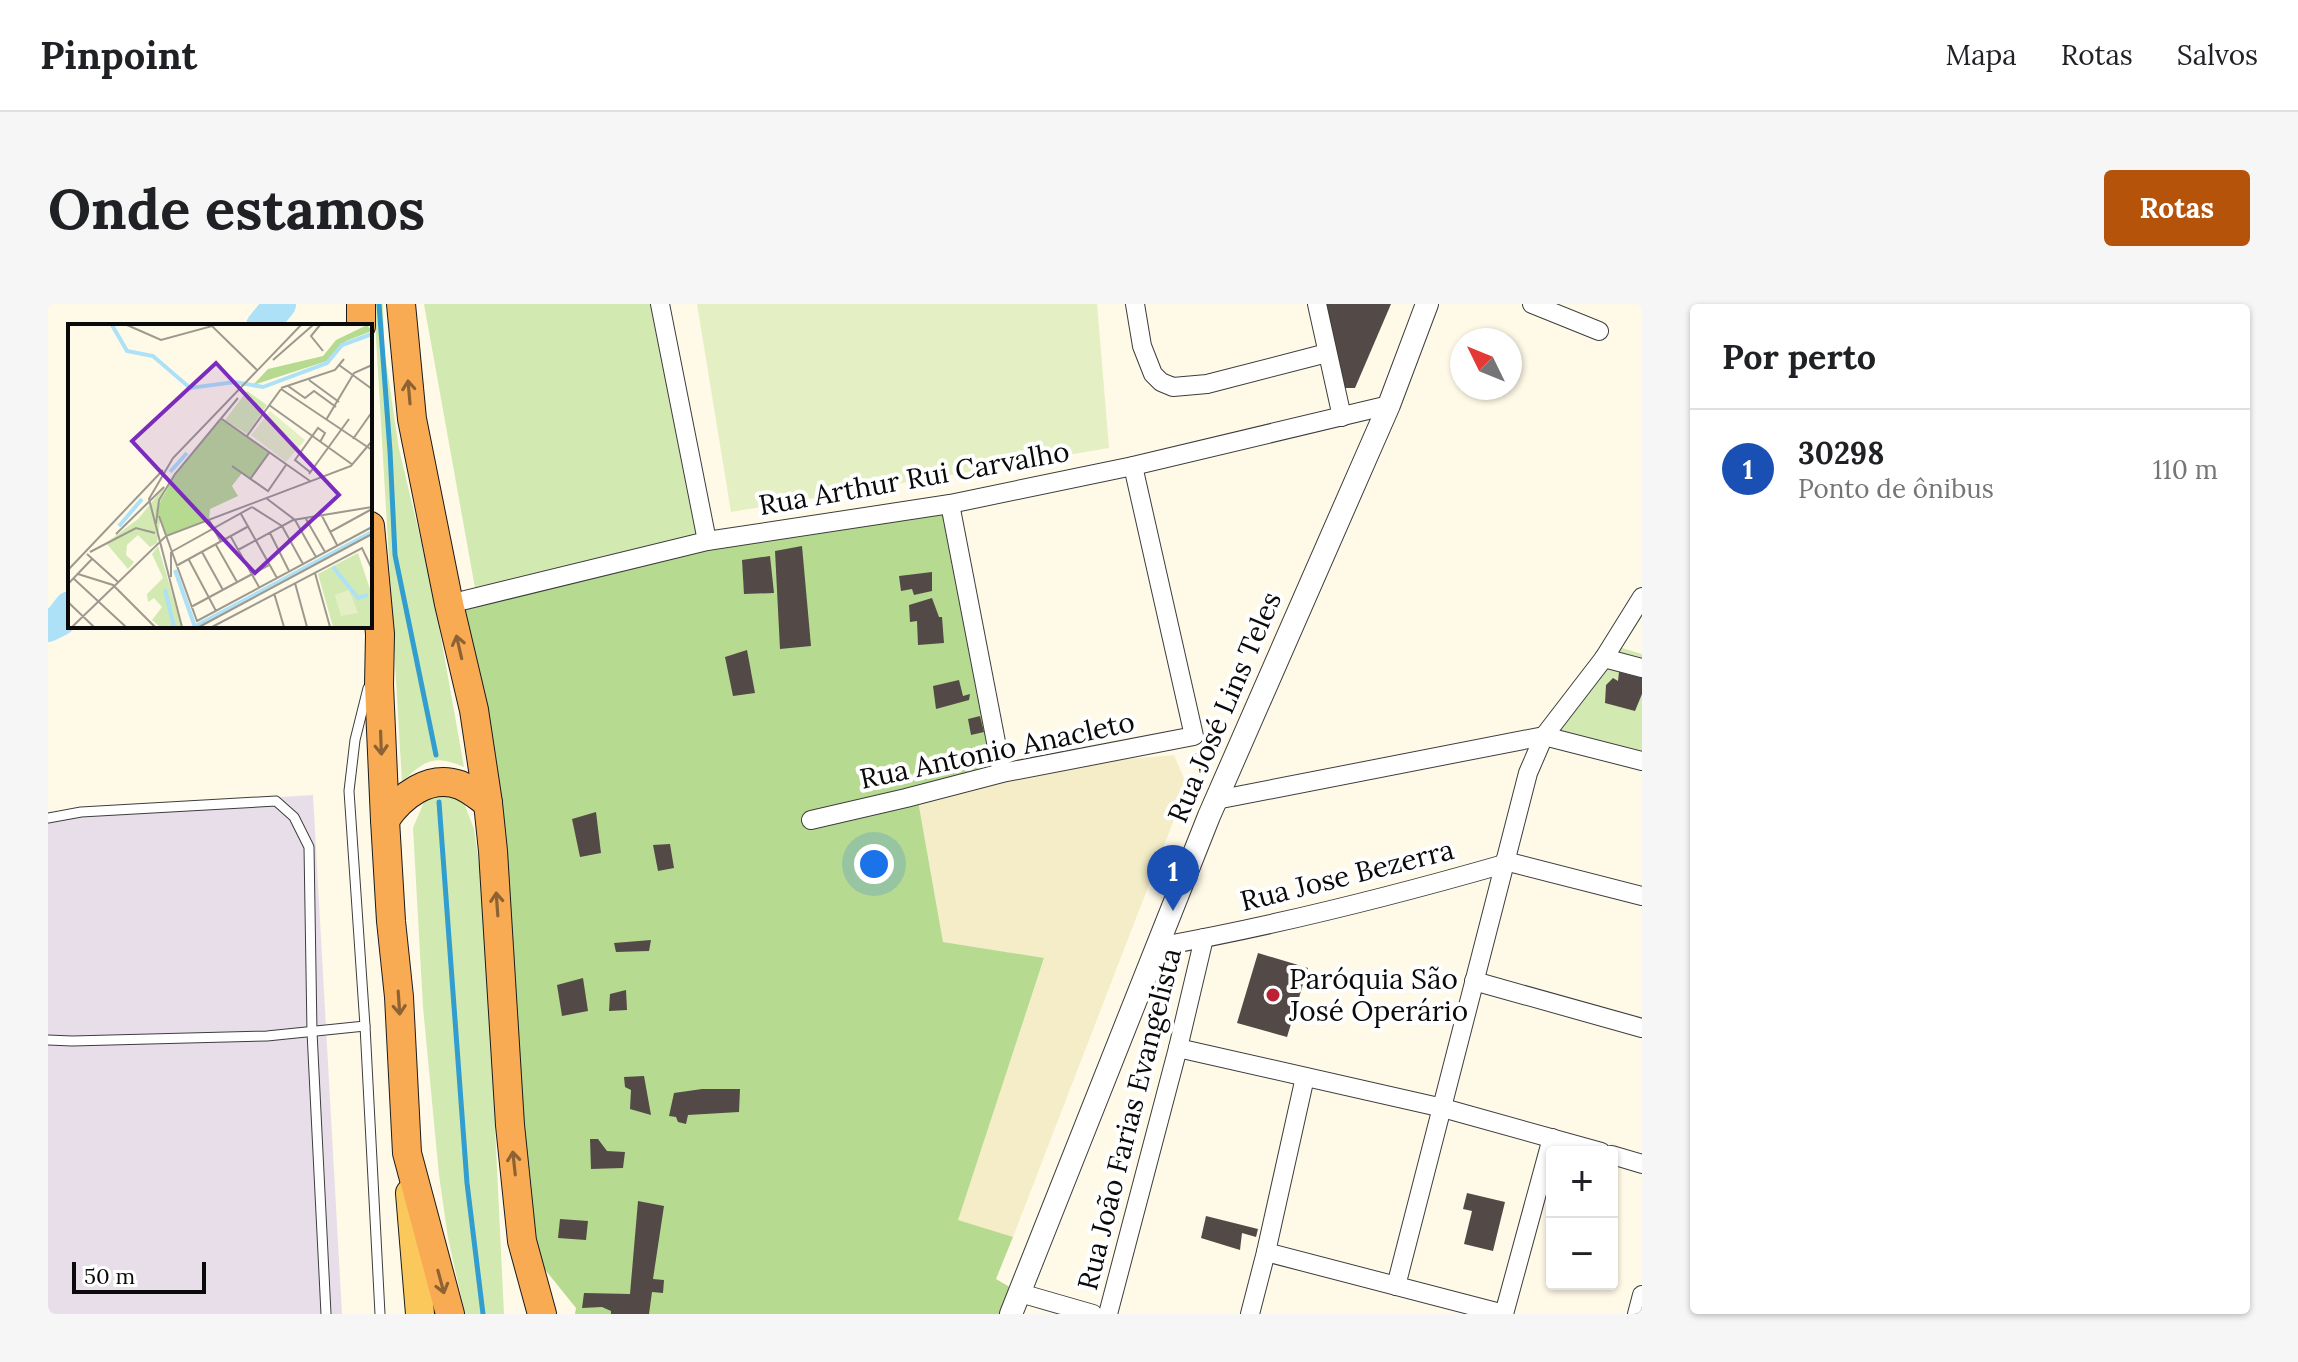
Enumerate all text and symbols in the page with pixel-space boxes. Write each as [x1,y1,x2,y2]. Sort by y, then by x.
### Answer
text: Pinpoint [40,31,197,79]
text: Mapa [1945,37,2017,73]
text: Rotas [2061,37,2133,73]
text: Salvos [2177,37,2258,73]
button: Rotas [2104,170,2250,246]
text: Onde estamos [48,173,425,244]
inset map [68,324,372,628]
north arrow [1450,328,1522,400]
text: Por perto [1722,335,1876,378]
one-way arrow [402,379,417,406]
street label: Rua Arthur Rui Carvalho [756,433,1072,523]
text: 30298 [1798,434,1884,472]
text: 1 [1743,453,1753,486]
text: 110 m [2153,453,2218,486]
text: Ponto de ônibus [1798,472,1994,505]
street label: Rua José Lins Teles [1159,586,1289,828]
one-way arrow [451,634,466,660]
street label: Rua Antonio Anacleto [856,703,1138,797]
one-way arrow [374,729,389,756]
street label: Rua Jose Bezerra [1237,831,1457,919]
your location [854,844,894,884]
pin: 1 [1147,845,1199,911]
one-way arrow [489,891,504,918]
street label: Rua João Farias Evangelista [1069,944,1189,1294]
place label: Paróquia São José Operário [1288,961,1468,1029]
marker: Paróquia São José Operário [1264,986,1282,1004]
one-way arrow [392,989,407,1015]
map controls [1546,1146,1618,1290]
button: + [1546,1146,1618,1218]
one-way arrow [506,1150,521,1177]
button: − [1546,1218,1618,1290]
scale bar [72,1258,206,1294]
text: 50 m [84,1262,135,1290]
one-way arrow [435,1268,450,1294]

